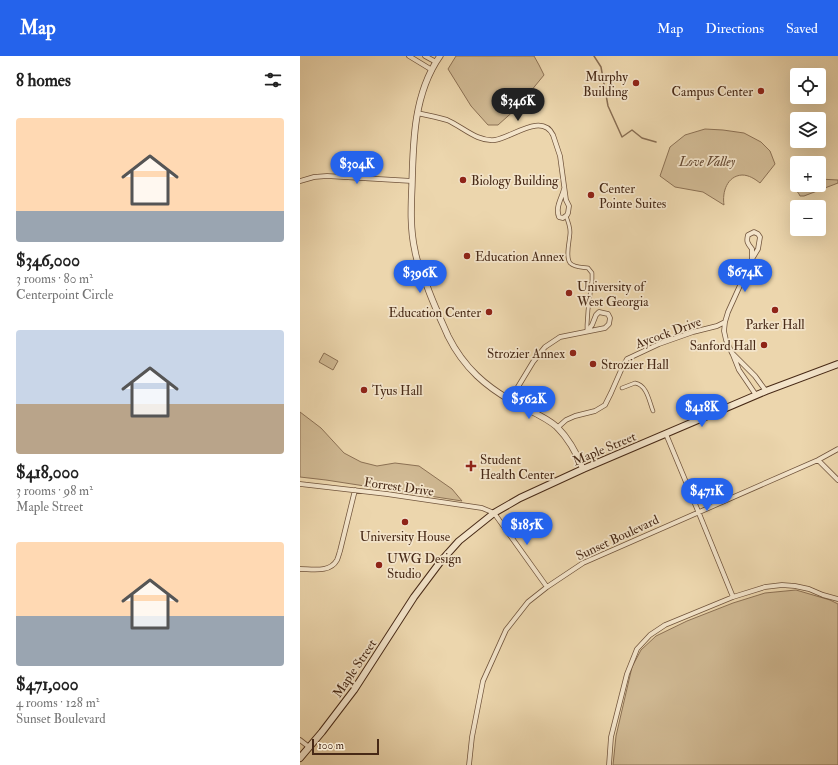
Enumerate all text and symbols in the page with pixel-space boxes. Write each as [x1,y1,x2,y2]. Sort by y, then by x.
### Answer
text: Map [20,16,56,40]
text: Map [657,20,683,37]
text: Directions [705,20,764,37]
text: Saved [786,20,818,37]
map controls [790,68,826,236]
button: locate [790,68,826,104]
icon: filters [262,69,284,91]
place label: Murphy Building [583,69,629,100]
text: 8 homes [16,70,71,91]
marker: Murphy Building [631,78,641,88]
place label: Campus Center [672,84,753,101]
marker: Campus Center [756,86,766,96]
pin: $346K [490,88,546,122]
text: $346K [501,93,535,109]
button: layers [790,112,826,148]
icon: home [114,144,186,216]
pin: $304K [329,151,385,185]
park label: Love Valley [678,154,736,170]
text: $304K [339,156,375,172]
button: + [790,156,826,192]
place label: Biology Building [471,173,559,190]
marker: Biology Building [458,175,468,185]
place label: Center Pointe Suites [599,181,667,212]
marker: Center Pointe Suites [586,190,596,200]
button: − [790,200,826,236]
place label: Education Annex [475,249,564,265]
text: $346,000 [16,250,80,271]
marker: Education Annex [462,251,472,261]
pin: $674K [717,259,773,293]
pin: $396K [392,260,448,294]
text: $674K [727,264,763,280]
text: $396K [403,265,437,281]
text: 3 rooms · 80 m² [16,271,93,287]
place label: University of West Georgia [576,279,649,310]
text: Centerpoint Circle [16,287,114,303]
marker: University of West Georgia [564,288,574,298]
place label: Education Center [389,305,481,321]
marker: Parker Hall [770,305,780,315]
marker: Education Center [484,307,494,317]
street label: Aycock Drive [632,313,704,354]
place label: Parker Hall [745,317,805,333]
place label: Sanford Hall [690,338,757,354]
marker: Sanford Hall [759,340,769,350]
place label: Strozier Annex [487,346,565,362]
marker: Strozier Annex [568,348,578,358]
icon: home [114,356,186,428]
place label: Strozier Hall [601,357,670,373]
marker: Strozier Hall [588,359,598,369]
place label: Tyus Hall [372,383,423,400]
marker: Tyus Hall [359,385,369,395]
pin: $562K [501,386,557,420]
text: $562K [511,391,547,407]
pin: $418K [674,394,730,428]
text: $418K [685,399,719,415]
street label: Maple Street [570,428,639,470]
place label: Student Health Center [480,452,555,483]
marker: Student Health Center [465,460,477,472]
text: $418,000 [16,462,79,483]
street label: Forrest Drive [363,474,435,500]
pin: $471K [679,478,735,512]
text: 3 rooms · 98 m² [16,483,93,499]
text: $471K [690,483,724,499]
text: Maple Street [16,499,83,515]
street label: Sunset Boulevard [573,511,662,564]
pin: $185K [499,512,555,546]
marker: University House [400,517,410,527]
text: $185K [511,517,543,533]
place label: University House [360,529,451,546]
place label: UWG Design Studio [387,551,462,582]
marker: UWG Design Studio [374,560,384,570]
icon: home [114,568,186,640]
street label: Maple Street [329,636,381,701]
text: $471,000 [16,674,78,695]
text: 4 rooms · 128 m² [16,695,99,711]
text: Sunset Boulevard [16,711,106,727]
scale bar [312,737,379,756]
text: 100 m [318,739,344,752]

